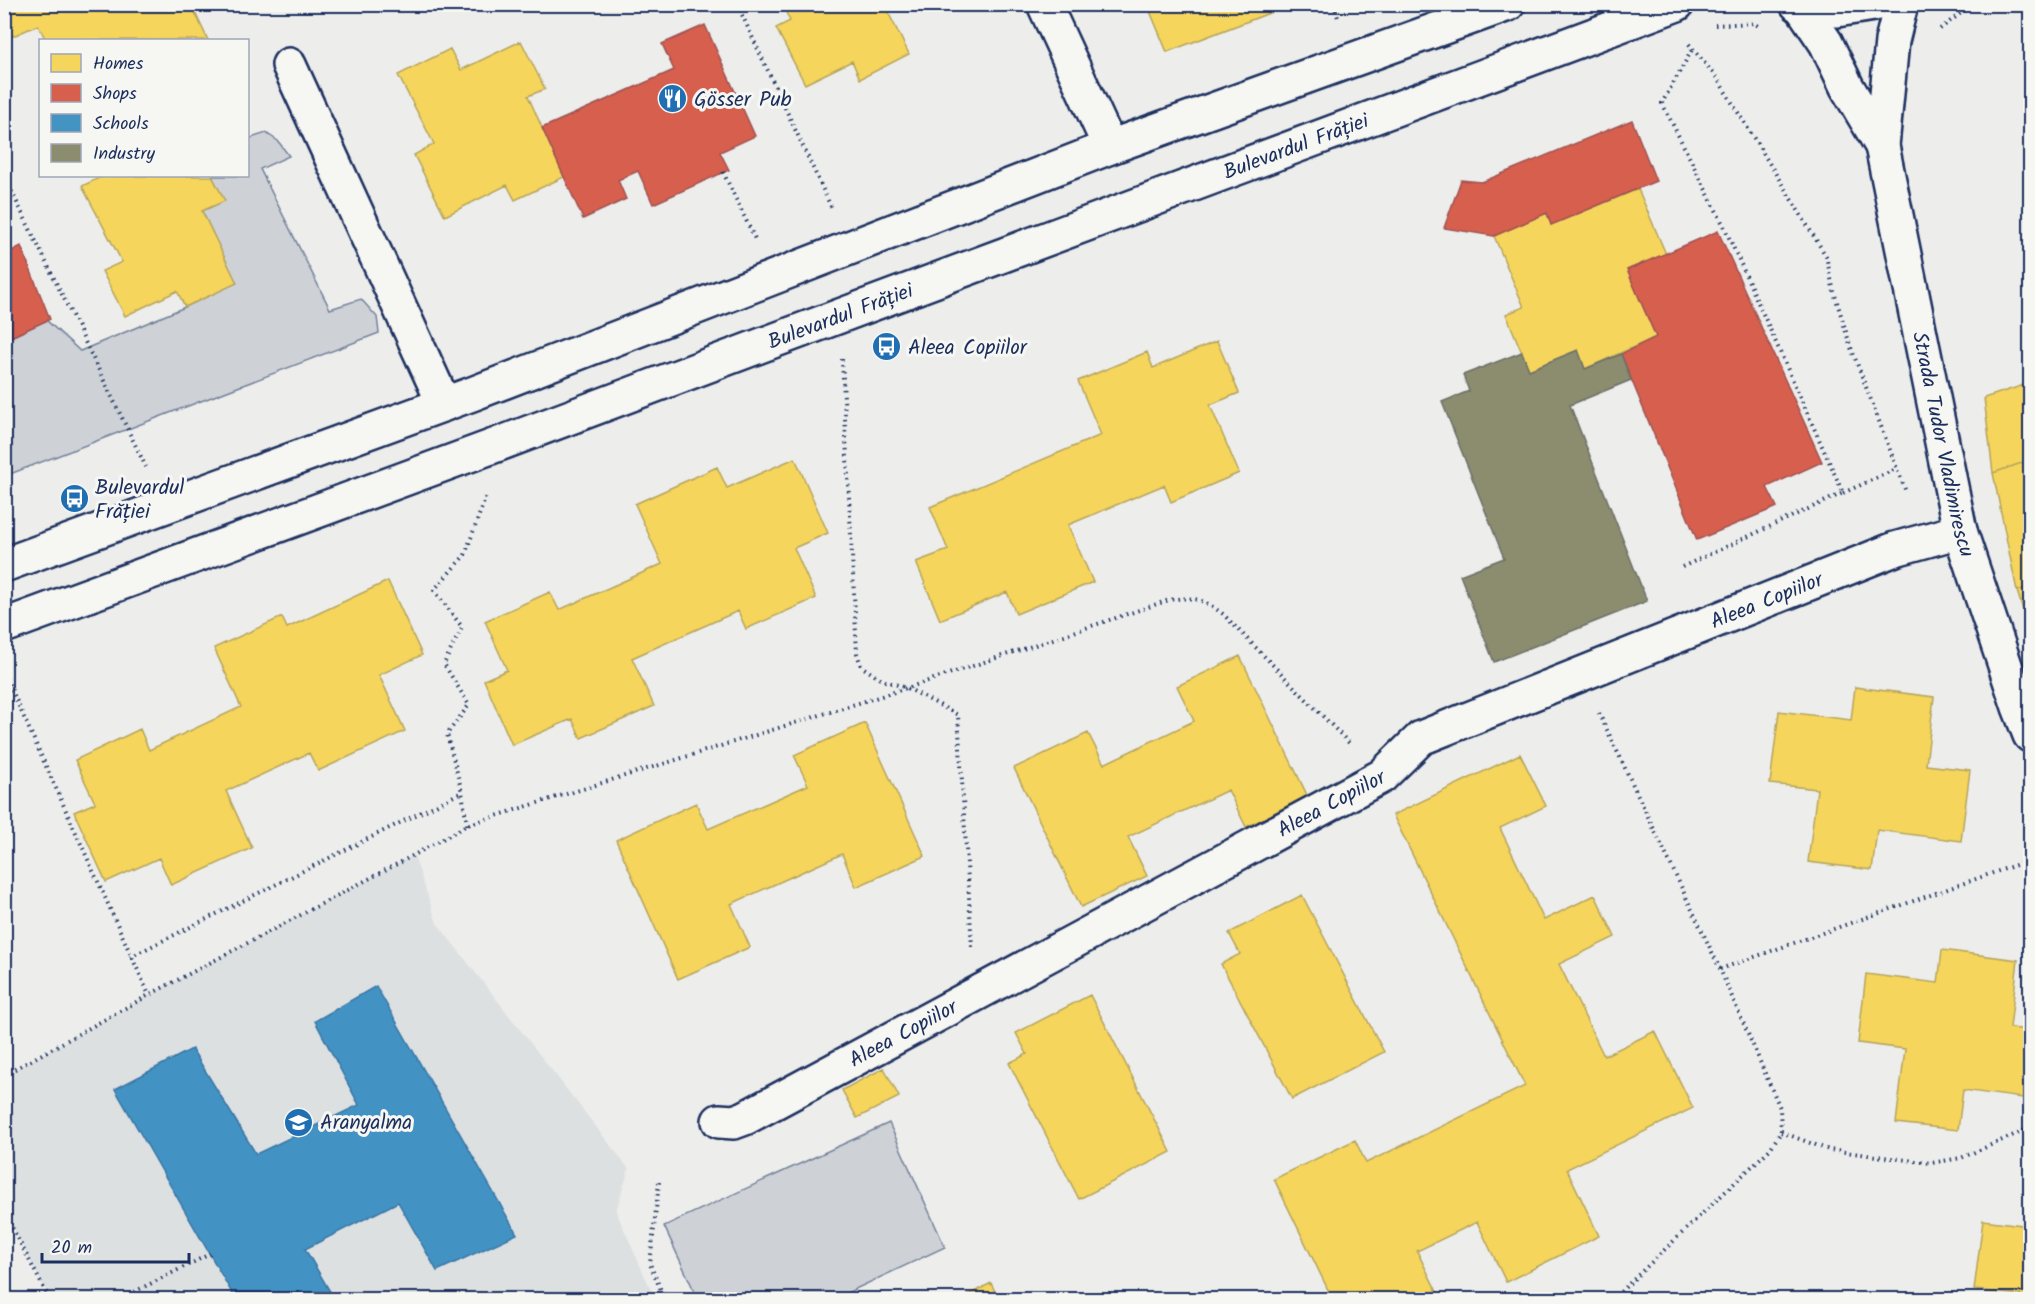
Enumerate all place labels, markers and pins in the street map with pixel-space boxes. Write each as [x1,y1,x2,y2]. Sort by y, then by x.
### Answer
restaurant icon: Gösser Pub [657,83,689,115]
place label: Gösser Pub [694,84,792,117]
bus stop icon: Aleea Copiilor [871,331,903,363]
place label: Aleea Copiilor [908,332,1028,365]
place label: Bulevardul Frăției [95,472,184,529]
bus stop icon: Bulevardul Frăției [58,483,90,515]
school or university icon: Aranyalma [283,1106,315,1138]
place label: Aranyalma [320,1107,412,1140]

